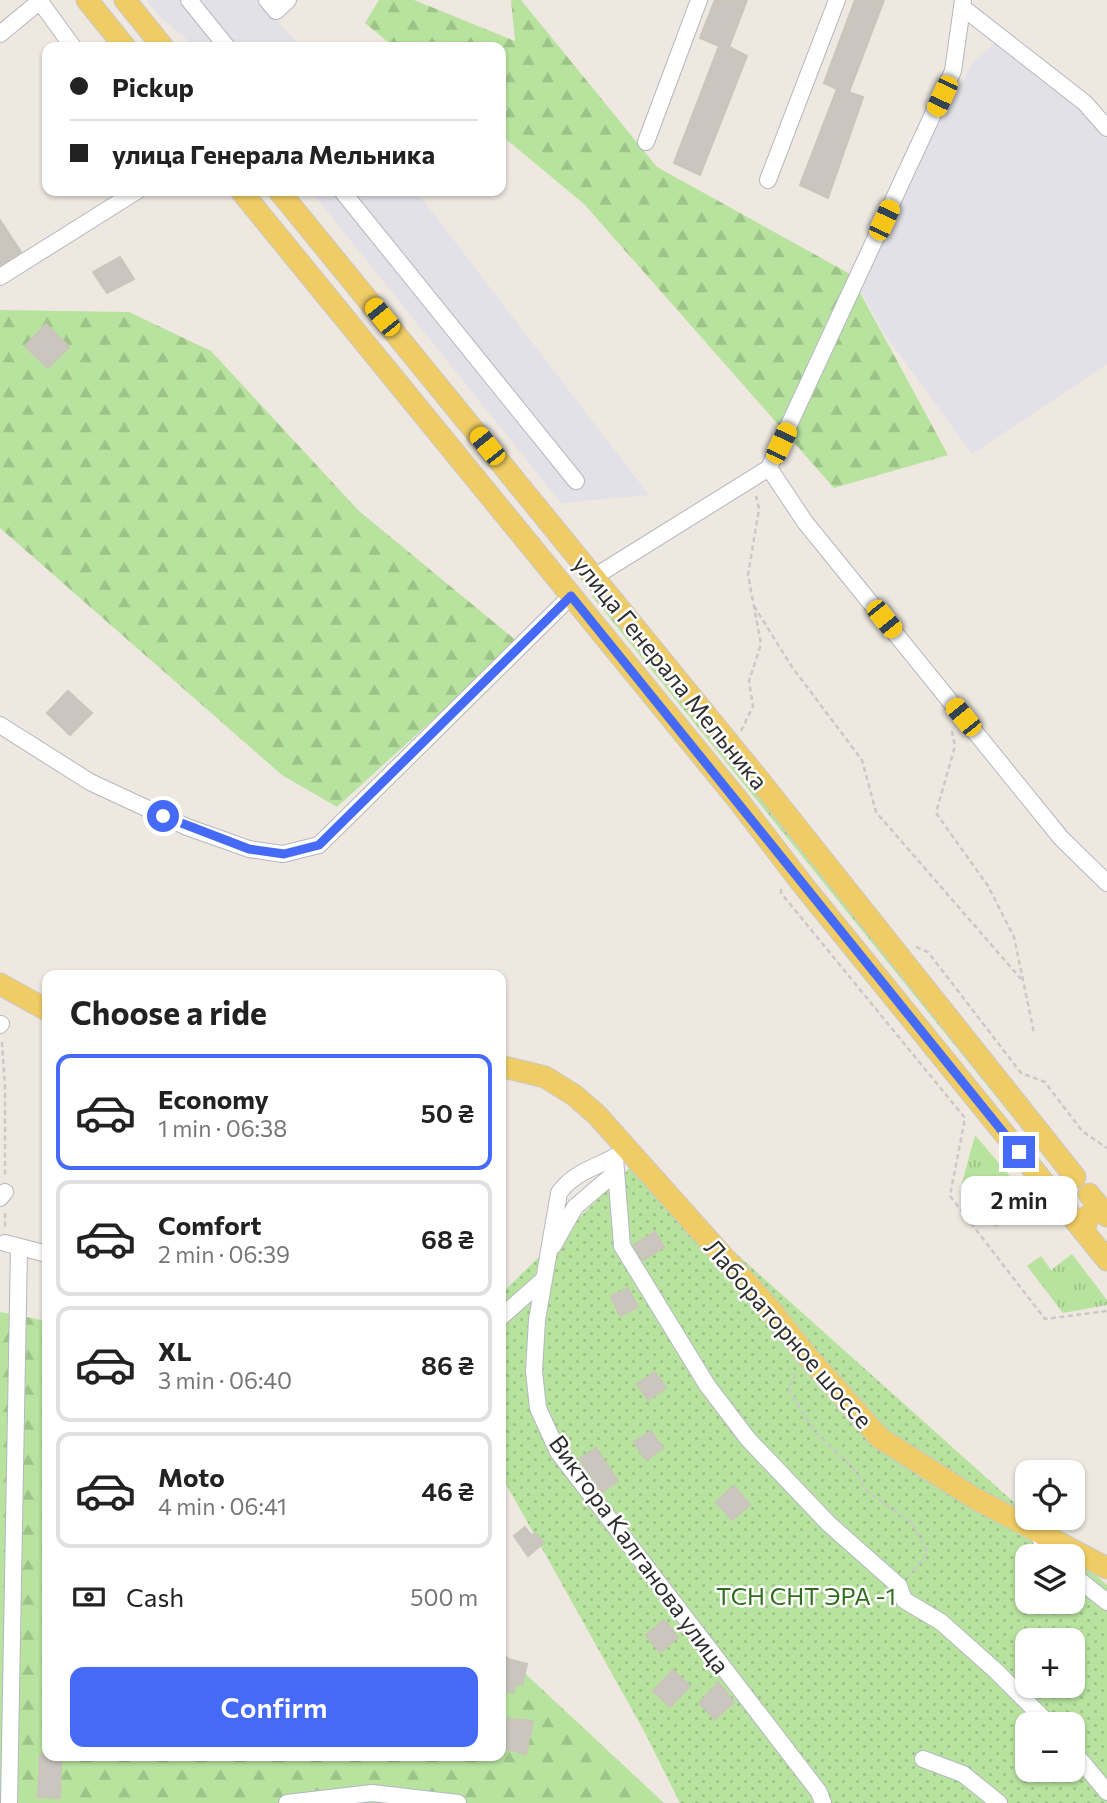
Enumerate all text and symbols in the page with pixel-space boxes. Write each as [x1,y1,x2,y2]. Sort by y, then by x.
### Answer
text: Pickup [112,71,194,102]
car [924,73,961,119]
text: улица Генерала Мельника [112,138,435,169]
car [866,197,903,243]
car [361,294,404,340]
car [763,420,800,466]
car [466,423,509,469]
street label: улица Генерала Мельника [568,549,774,795]
car [863,596,906,642]
car [942,694,985,740]
route start [147,800,179,832]
text: Choose a ride [70,992,267,1032]
icon: car [74,1081,137,1144]
text: Economy [158,1083,269,1114]
text: 50 ₴ [421,1097,474,1128]
text: 1 min · 06:38 [158,1114,287,1142]
route end [1003,1136,1035,1168]
callout: 2 min [961,1176,1077,1226]
text: 2 min [991,1186,1047,1214]
icon: car [74,1207,137,1270]
text: Comfort [158,1209,261,1240]
text: 68 ₴ [421,1223,474,1254]
street label: Лабораторное шоссе [699,1232,879,1434]
text: 2 min · 06:39 [158,1240,290,1268]
icon: car [74,1333,137,1396]
text: XL [158,1335,192,1366]
text: 86 ₴ [421,1349,474,1380]
text: 3 min · 06:40 [158,1366,292,1394]
street label: Виктора Калганова улица [544,1429,736,1679]
icon: car [74,1459,137,1522]
map controls [1015,1460,1085,1782]
button: locate [1015,1460,1085,1530]
text: Moto [158,1461,225,1492]
text: 46 ₴ [421,1475,474,1506]
text: 4 min · 06:41 [158,1492,287,1520]
button: layers [1015,1544,1085,1614]
icon: cash [70,1578,108,1616]
text: Cash [126,1581,184,1612]
park label: ТСН СНТ ЭРА -1 [716,1581,896,1610]
text: 500 m [410,1583,478,1611]
button: + [1015,1628,1085,1698]
button: Confirm [70,1667,478,1747]
button: − [1015,1712,1085,1782]

